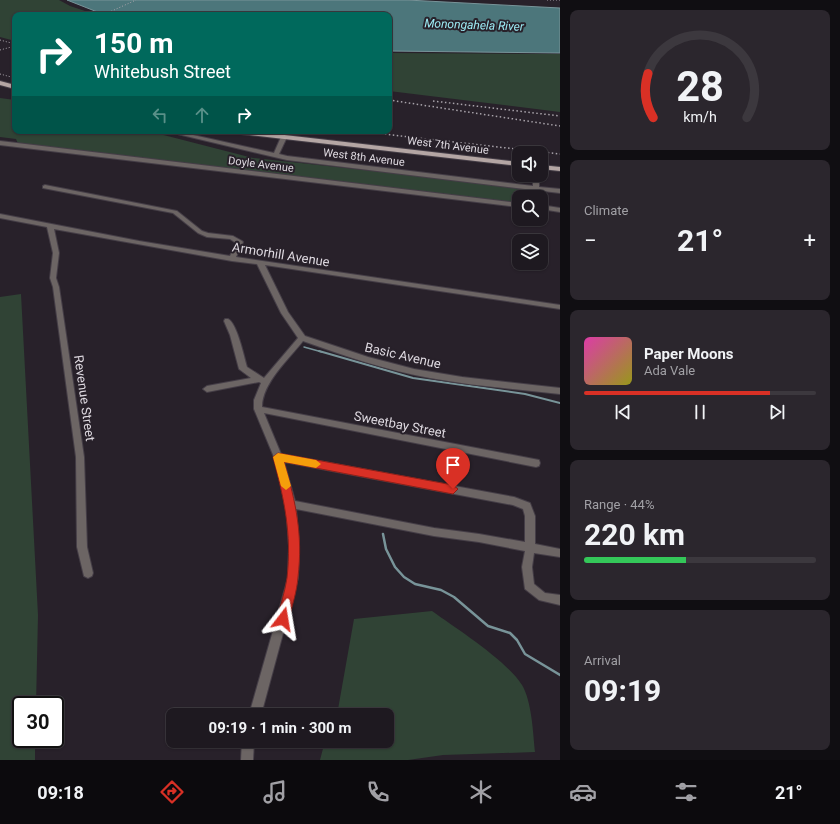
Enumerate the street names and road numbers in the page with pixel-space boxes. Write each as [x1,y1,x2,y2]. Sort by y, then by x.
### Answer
street label: West 7th Avenue [406,134,490,157]
street label: West 8th Avenue [322,146,406,169]
street label: Doyle Avenue [227,154,295,175]
street label: Armorhill Avenue [231,239,331,270]
street label: Basic Avenue [363,339,442,372]
street label: Revenue Street [71,354,98,442]
street label: Sweetbay Street [353,408,447,441]

